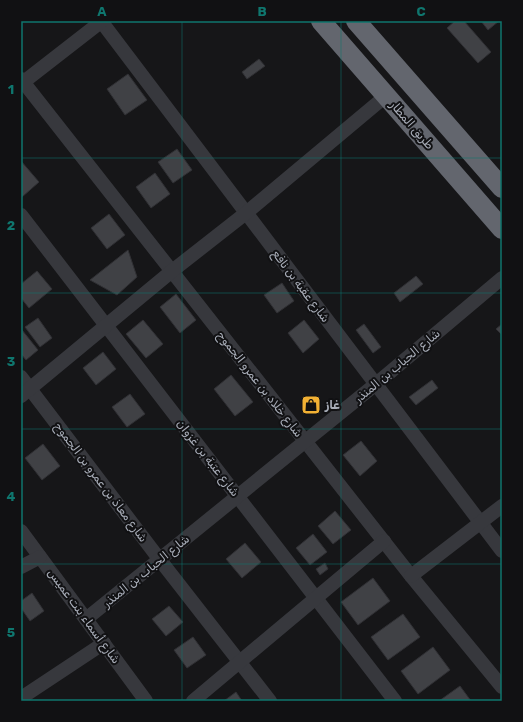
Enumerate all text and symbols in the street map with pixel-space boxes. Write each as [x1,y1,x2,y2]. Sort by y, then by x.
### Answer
text: A [97,4,107,19]
text: B [257,4,267,19]
text: C [416,4,426,19]
text: 1 [8,82,14,97]
street label: طريق المطار [386,97,437,153]
text: 2 [7,218,15,233]
street label: شارع عقبة بن نافع [268,247,333,326]
street label: شارع الحباب بن المنذر [351,326,444,408]
street label: شارع خلاد بن عمرو الجموح [213,328,306,441]
text: 3 [7,354,16,369]
shop icon: غاز [300,394,322,416]
place label: غاز [324,398,340,412]
street label: شارع عتبة بن غزوان [172,417,242,500]
street label: شارع معاذ بن عمرو بن الجموح [50,419,151,546]
text: 4 [7,489,16,504]
street label: شارع الحباب بن المنذر [99,532,193,612]
street label: شارع أسماء بنت عميس [43,566,123,667]
text: 5 [7,625,15,640]

